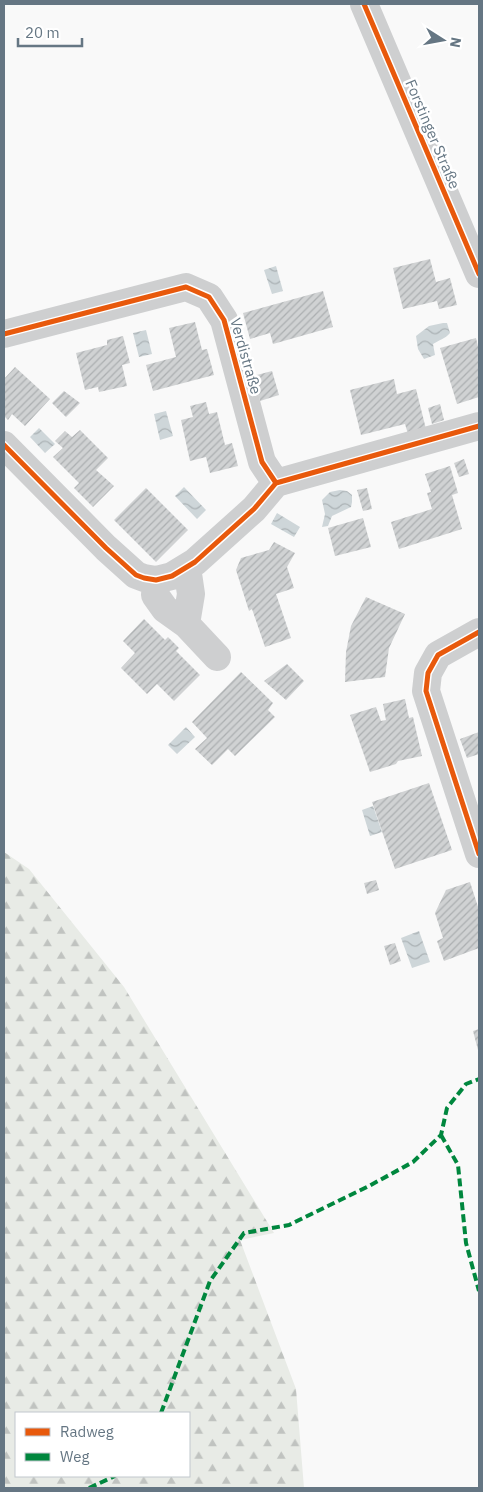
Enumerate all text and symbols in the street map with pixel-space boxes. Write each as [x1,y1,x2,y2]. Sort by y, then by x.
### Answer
scale bar [18,15,81,47]
north arrow [418,15,468,65]
text: 20 m [25,23,60,42]
text: N [446,36,466,49]
street label: Forstinger Straße [401,76,465,192]
street label: Verdistraße [226,316,266,396]
legend [15,1412,190,1477]
text: Radweg [60,1422,114,1441]
text: Weg [60,1447,89,1466]

